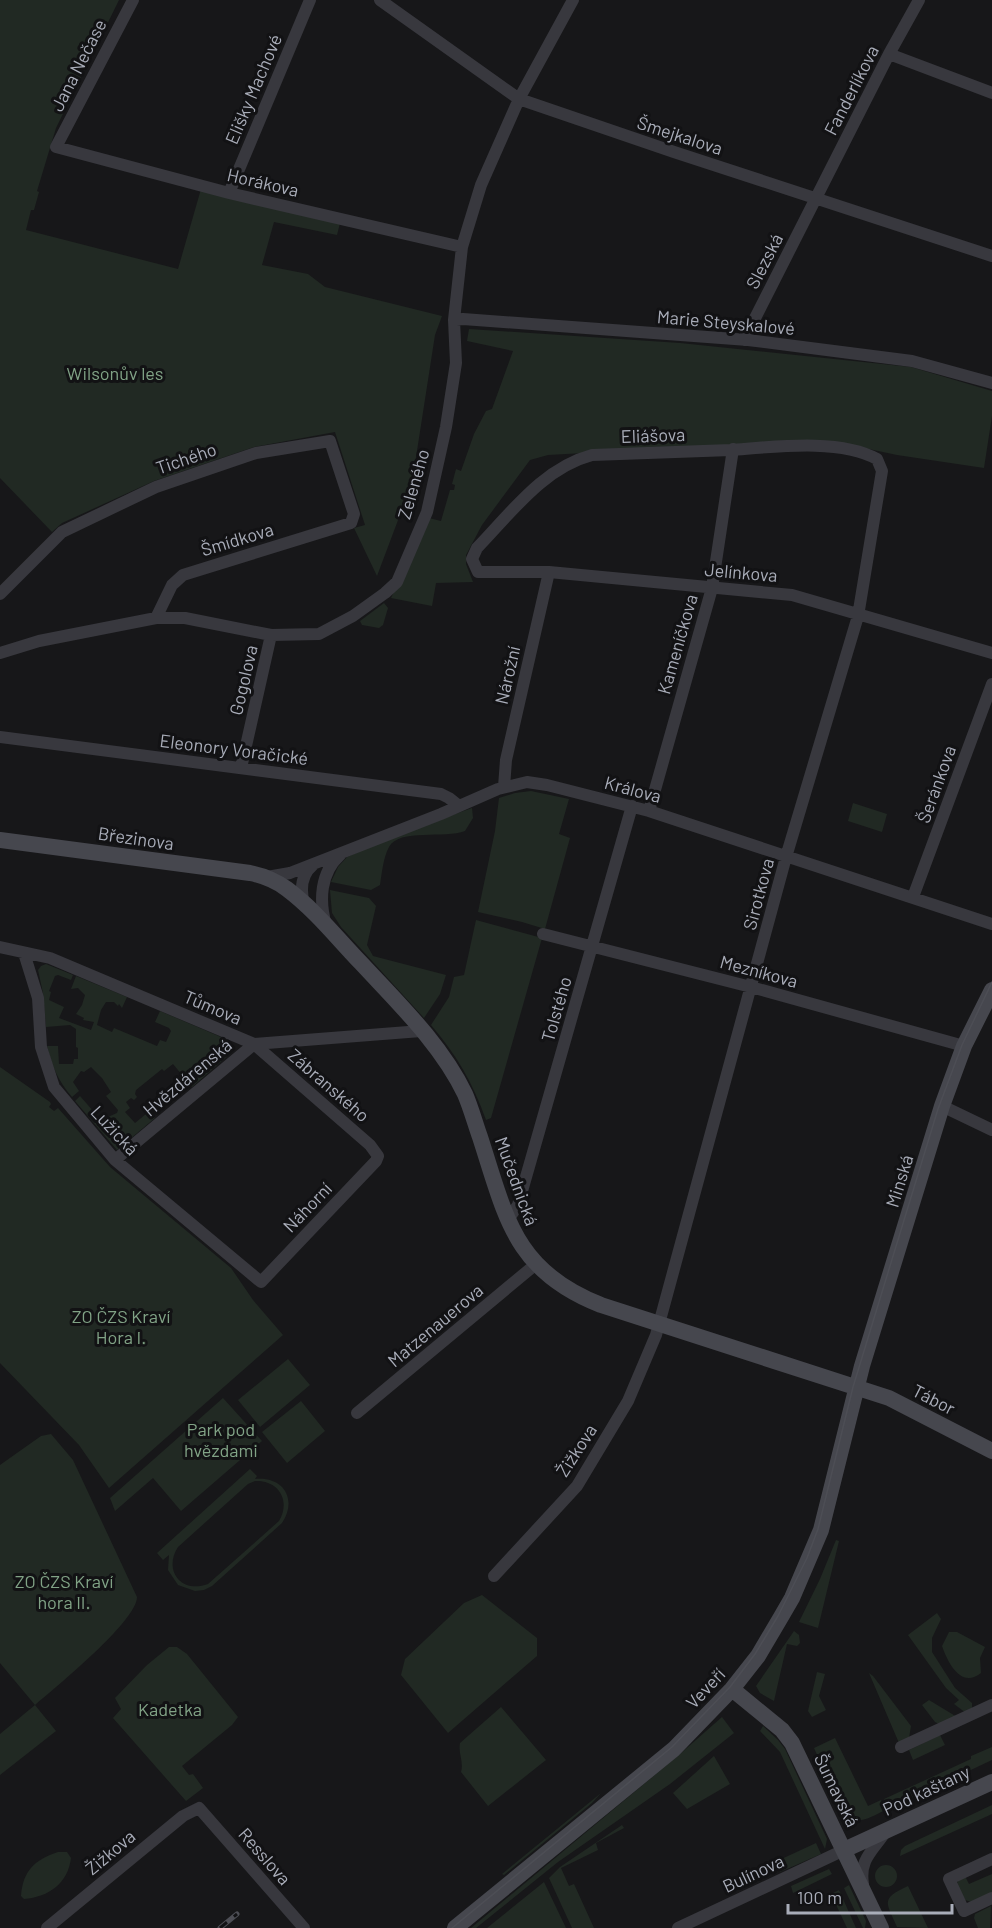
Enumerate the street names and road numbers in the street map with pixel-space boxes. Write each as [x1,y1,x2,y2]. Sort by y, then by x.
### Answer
street label: Jana Nečase [45,15,111,115]
street label: Elišky Machové [220,31,286,147]
street label: Fanderlíkova [819,41,883,139]
street label: Šmejkalova [635,111,725,159]
street label: Horákova [225,163,301,201]
street label: Slezská [741,230,787,292]
street label: Marie Steyskalové [656,305,796,339]
street label: Eliášova [620,423,686,447]
street label: Tichého [153,437,219,479]
street label: Zeleného [393,446,433,522]
street label: Šmídkova [198,518,276,560]
street label: Jelínkova [704,558,778,586]
street label: Kameníčkova [652,591,702,697]
street label: Gogolova [224,643,262,717]
street label: Nárožní [490,644,524,706]
street label: Eleonory Voračické [158,729,310,769]
street label: Šeránkova [912,742,960,826]
street label: Králova [602,771,664,807]
street label: Březinova [97,822,175,854]
street label: Sirotkova [738,856,778,932]
street label: Mezníkova [718,950,800,992]
street label: Tolstého [536,974,576,1044]
street label: Tůmova [181,985,245,1029]
street label: Hvězdárenská [138,1034,236,1120]
street label: Zábranského [284,1044,374,1126]
street label: Lužická [87,1101,143,1159]
street label: Mučednická [491,1134,543,1228]
street label: Minská [881,1152,917,1210]
street label: Náhorní [278,1177,336,1237]
street label: Matzenauerova [383,1279,487,1371]
street label: Tábor [909,1379,960,1419]
street label: Žižkova [551,1420,601,1480]
street label: Veveří [681,1663,729,1713]
street label: Šumavská [810,1750,864,1830]
street label: Pod kaštany [879,1760,973,1820]
street label: Resslova [234,1823,296,1889]
street label: Žižkova [81,1825,139,1879]
street label: Bulínova [719,1849,787,1897]

